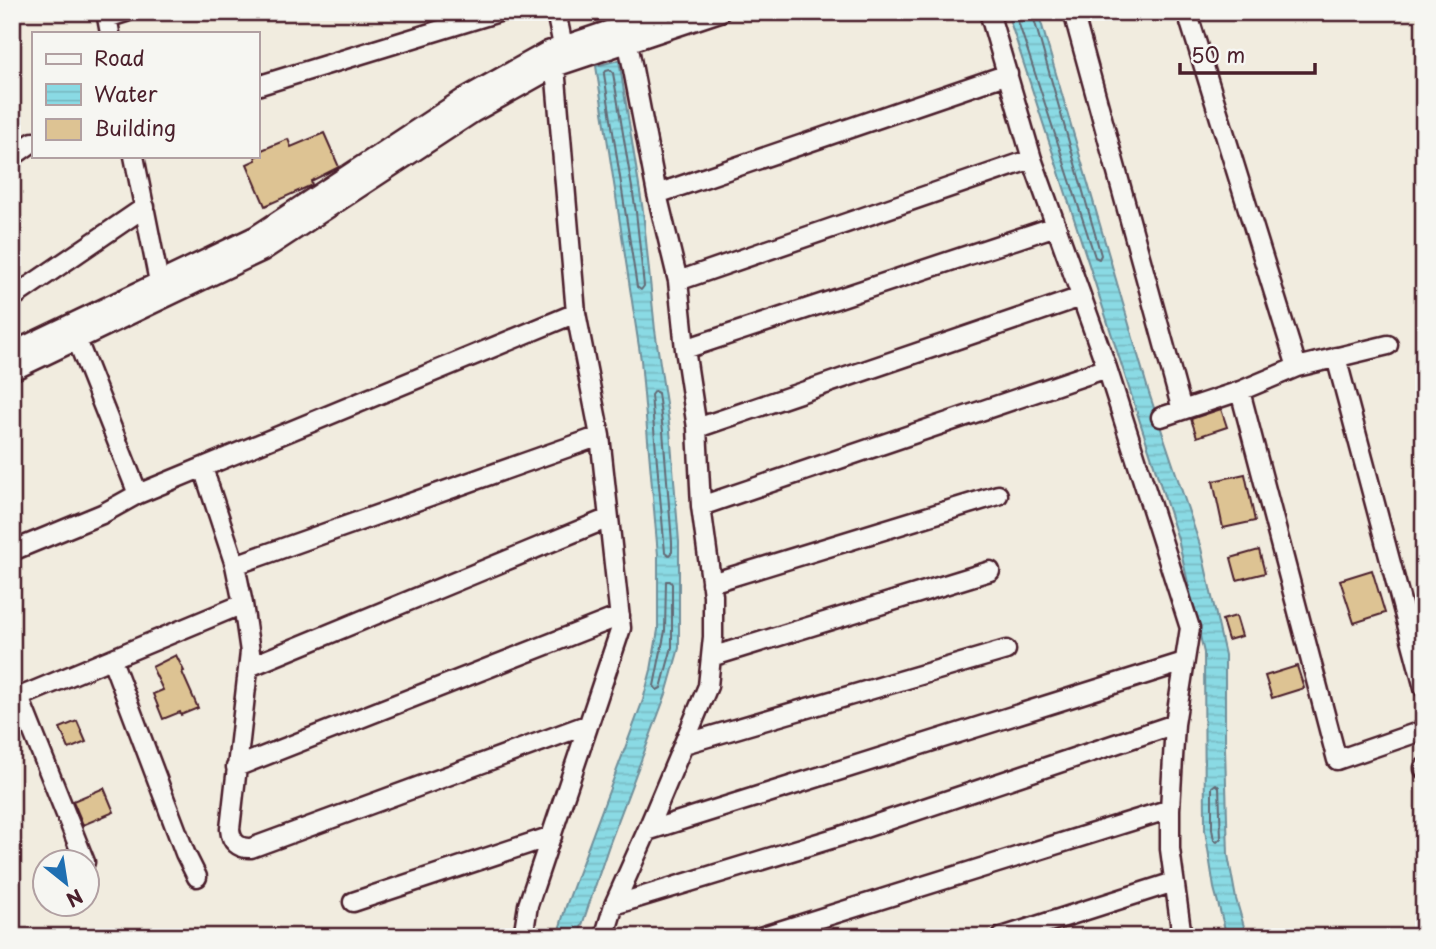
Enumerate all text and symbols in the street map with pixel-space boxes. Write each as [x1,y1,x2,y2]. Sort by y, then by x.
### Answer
legend [32,32,259,158]
scale bar [1180,32,1315,76]
text: 50 m [1191,38,1245,70]
text: Road [94,41,145,73]
text: Water [94,77,158,109]
text: Building [94,111,176,143]
north arrow [32,848,102,918]
text: N [61,883,89,914]

